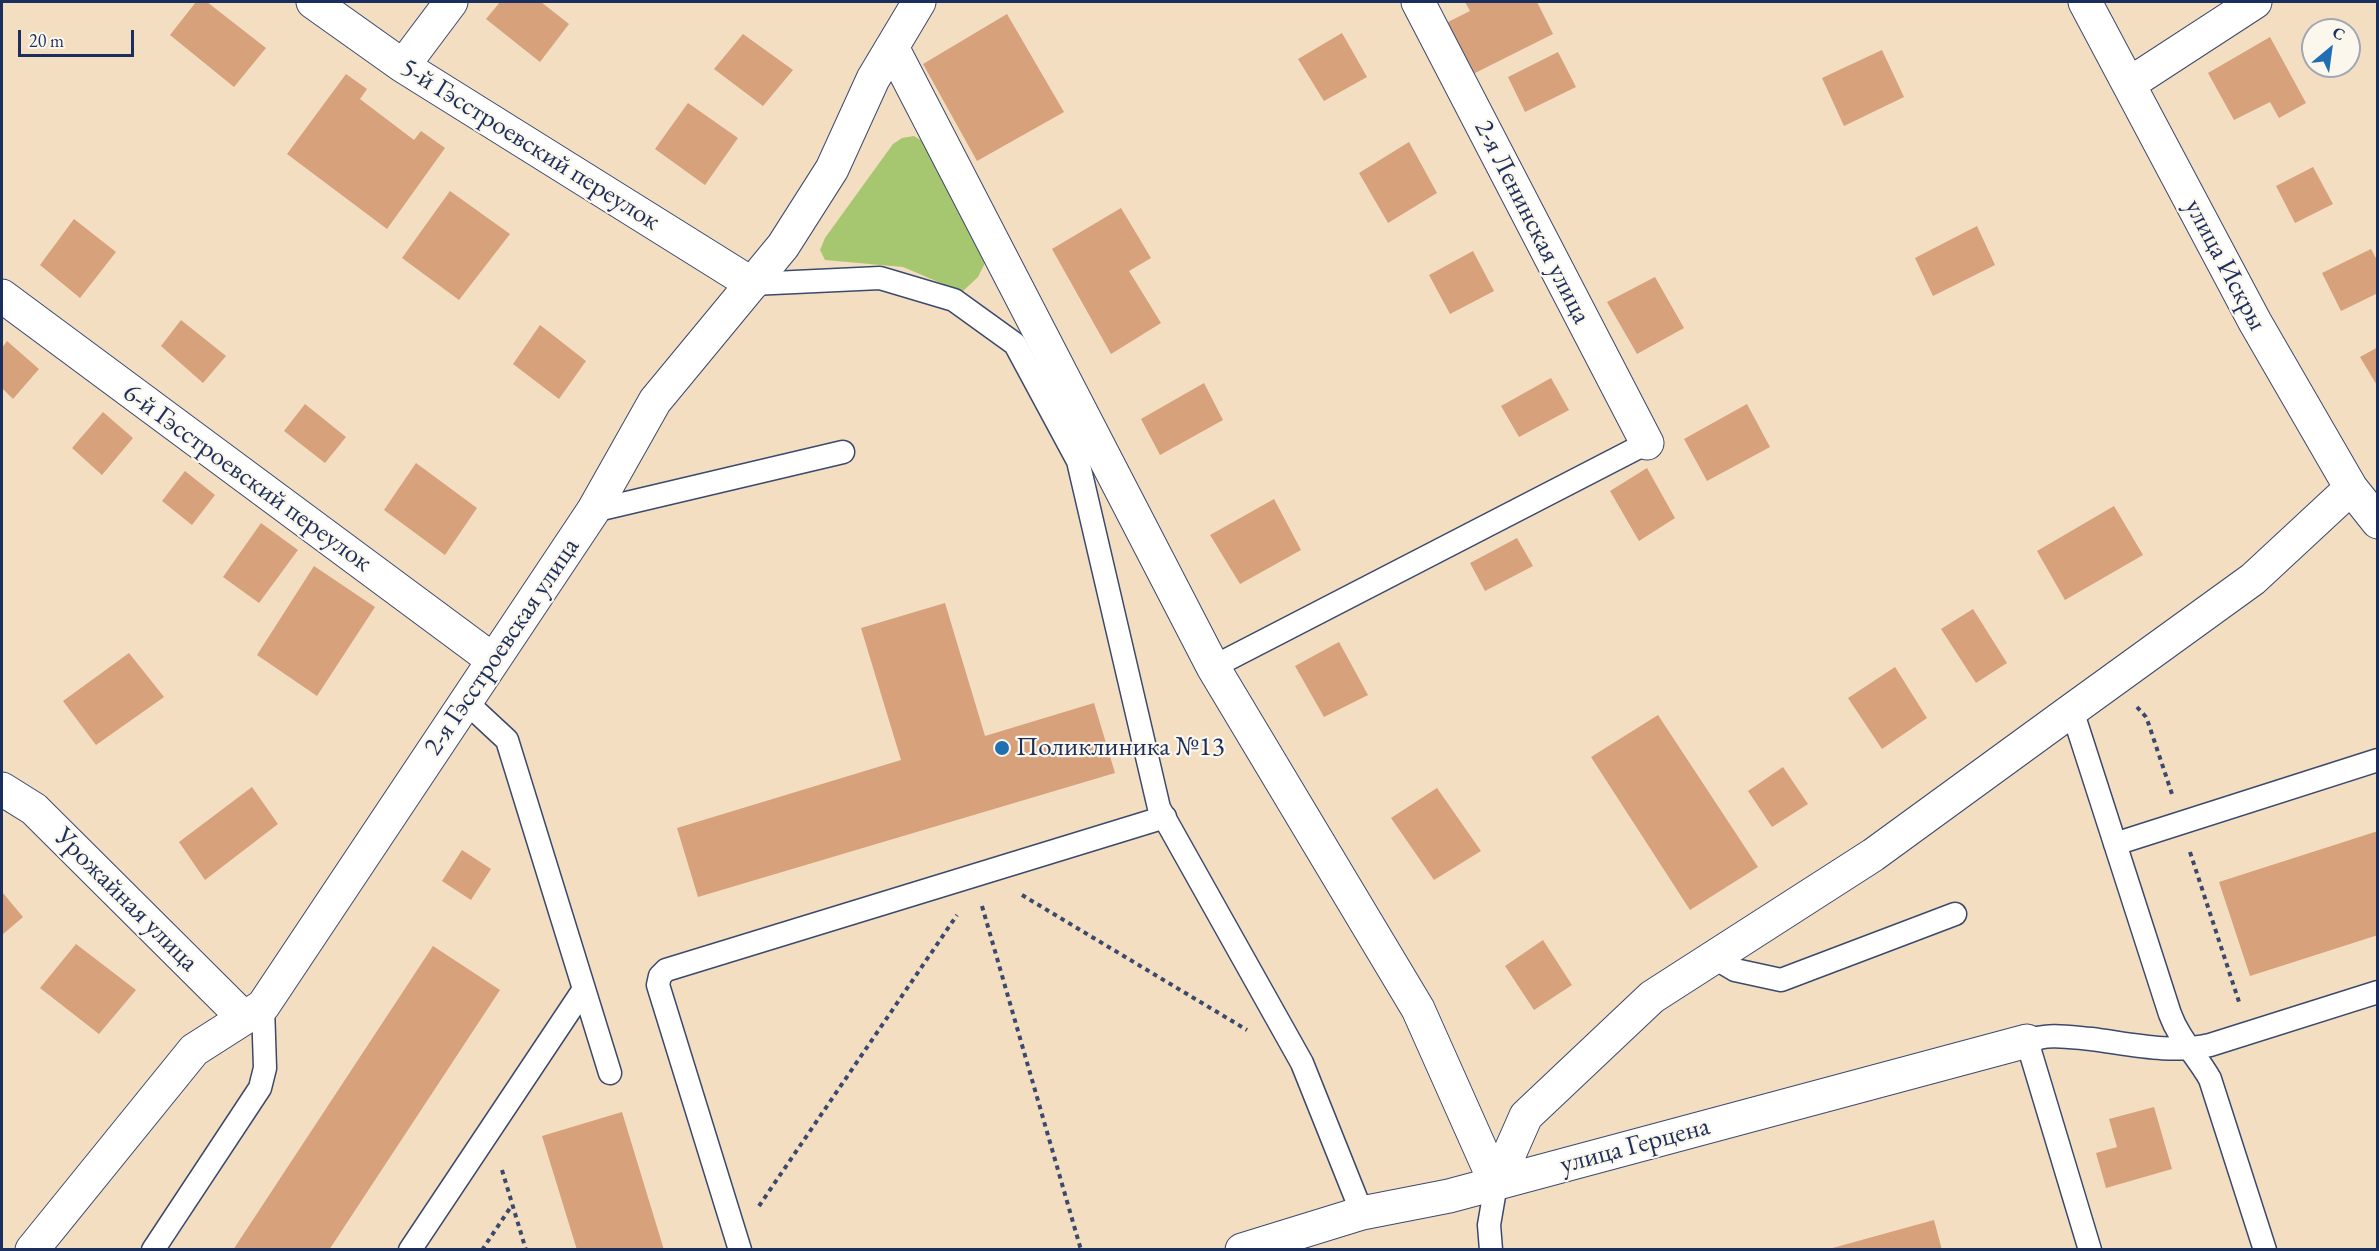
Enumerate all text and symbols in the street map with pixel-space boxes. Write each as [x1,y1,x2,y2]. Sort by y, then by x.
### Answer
scale bar [21,18,136,56]
north arrow [2301,18,2361,78]
text: С [2329,22,2349,46]
text: 20 m [29,29,64,52]
street label: 5-й Гэсстроевский переулок [394,52,666,238]
street label: 2-я Ленинская улица [1467,115,1597,329]
street label: улица Искры [2177,194,2273,336]
street label: 6-й Гэсстроевский переулок [116,377,378,579]
street label: 2-я Гэсстроевская улица [417,532,587,762]
place label: Поликлиника №13 [1016,732,1225,764]
marker: Поликлиника №13 [993,739,1011,757]
street label: Урожайная улица [47,821,205,979]
street label: улица Герцена [1557,1110,1713,1182]

